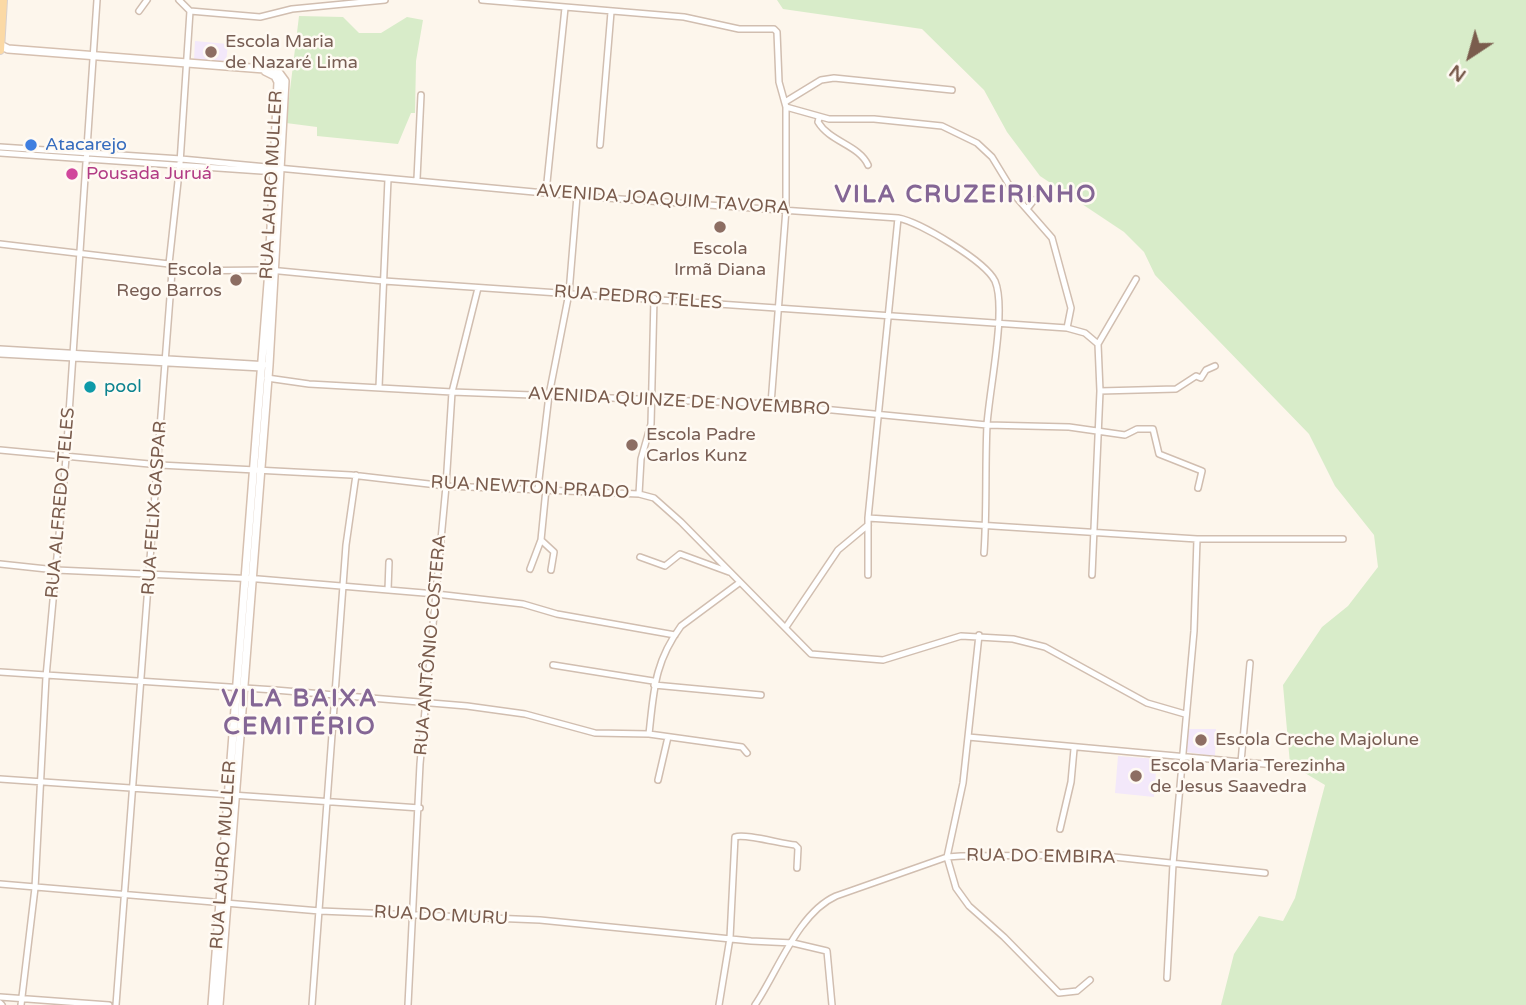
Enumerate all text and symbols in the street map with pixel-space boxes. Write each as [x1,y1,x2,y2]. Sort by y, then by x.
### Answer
north arrow [1435,21,1505,91]
place label: Escola Maria de Nazaré Lima [225,31,358,74]
marker: Escola Maria de Nazaré Lima [203,44,219,60]
text: N [1445,60,1470,86]
street label: RUA LAURO MULLER [256,90,288,280]
place label: Atacarejo [45,134,127,156]
marker: Atacarejo [23,137,39,153]
place label: Pousada Juruá [86,163,212,185]
marker: Pousada Juruá [64,166,80,182]
street label: AVENIDA JOAQUIM TAVORA [535,180,791,220]
district label: VILA CRUZEIRINHO [836,182,1096,210]
marker: Escola Irmã Diana [712,219,728,235]
place label: Escola Irmã Diana [674,238,766,280]
place label: Escola Rego Barros [116,259,222,302]
marker: Escola Rego Barros [228,272,244,288]
street label: RUA PEDRO TELES [553,281,723,315]
place label: pool [104,376,142,398]
marker: pool [82,379,98,395]
street label: AVENIDA QUINZE DE NOVEMBRO [527,383,831,421]
street label: RUA ALFREDO TELES [42,407,80,599]
street label: RUA FELIX GASPAR [138,420,172,596]
place label: Escola Padre Carlos Kunz [646,424,756,466]
marker: Escola Padre Carlos Kunz [624,437,640,453]
street label: RUA NEWTON PRADO [430,472,630,504]
street label: RUA ANTÔNIO COSTERA [411,533,451,757]
district label: VILA BAIXA CEMITÉRIO [223,686,377,742]
place label: Escola Creche Majolune [1215,729,1419,751]
marker: Escola Creche Majolune [1193,732,1209,748]
place label: Escola Maria Terezinha de Jesus Saavedra [1150,755,1346,798]
street label: RUA LAURO MULLER [207,760,241,950]
marker: Escola Maria Terezinha de Jesus Saavedra [1128,768,1144,784]
street label: RUA DO EMBIRA [966,845,1116,869]
street label: RUA DO MURU [373,902,509,930]

